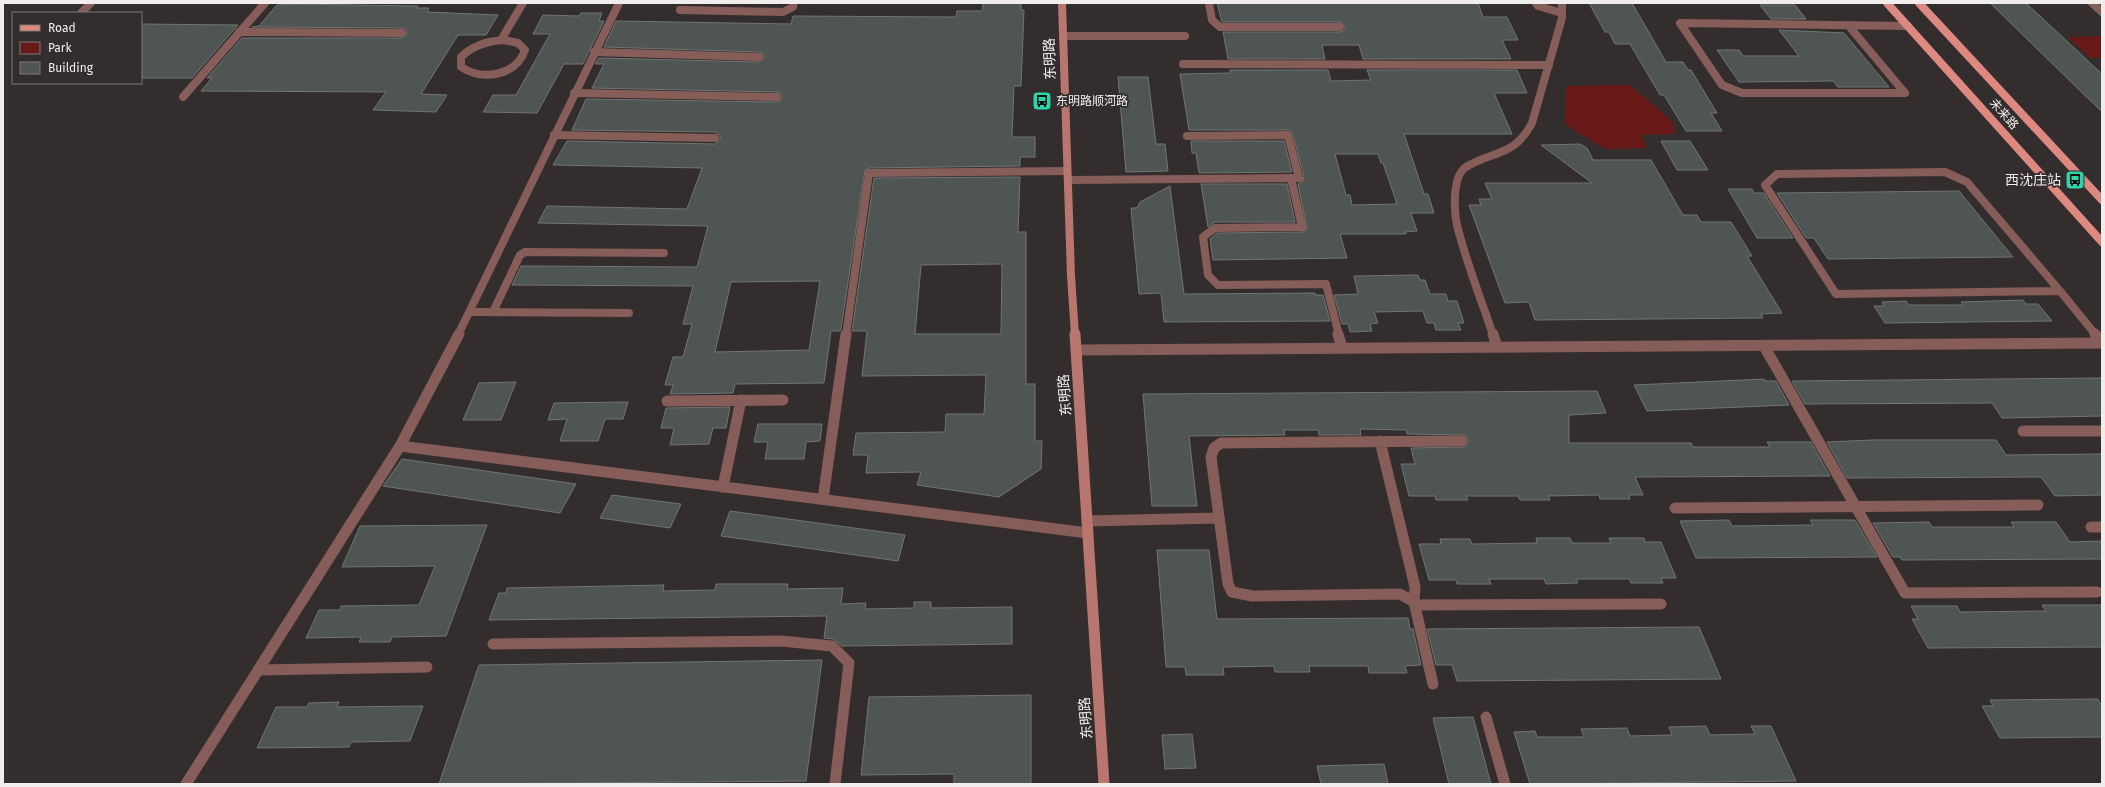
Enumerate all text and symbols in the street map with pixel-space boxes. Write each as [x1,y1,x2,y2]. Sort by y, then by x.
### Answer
legend [12,12,142,84]
text: Road [48,21,76,35]
street label: 东明路 [1041,38,1059,80]
text: Park [48,41,72,55]
text: Building [48,61,94,75]
bus stop icon: 东明路顺河路 [1031,90,1053,112]
place label: 东明路顺河路 [1056,94,1128,108]
street label: 未来路 [1987,96,2021,132]
bus stop icon: 西沈庄站 [2064,169,2086,191]
place label: 西沈庄站 [2005,172,2061,189]
street label: 东明路 [1055,373,1075,417]
street label: 东明路 [1076,696,1096,740]

